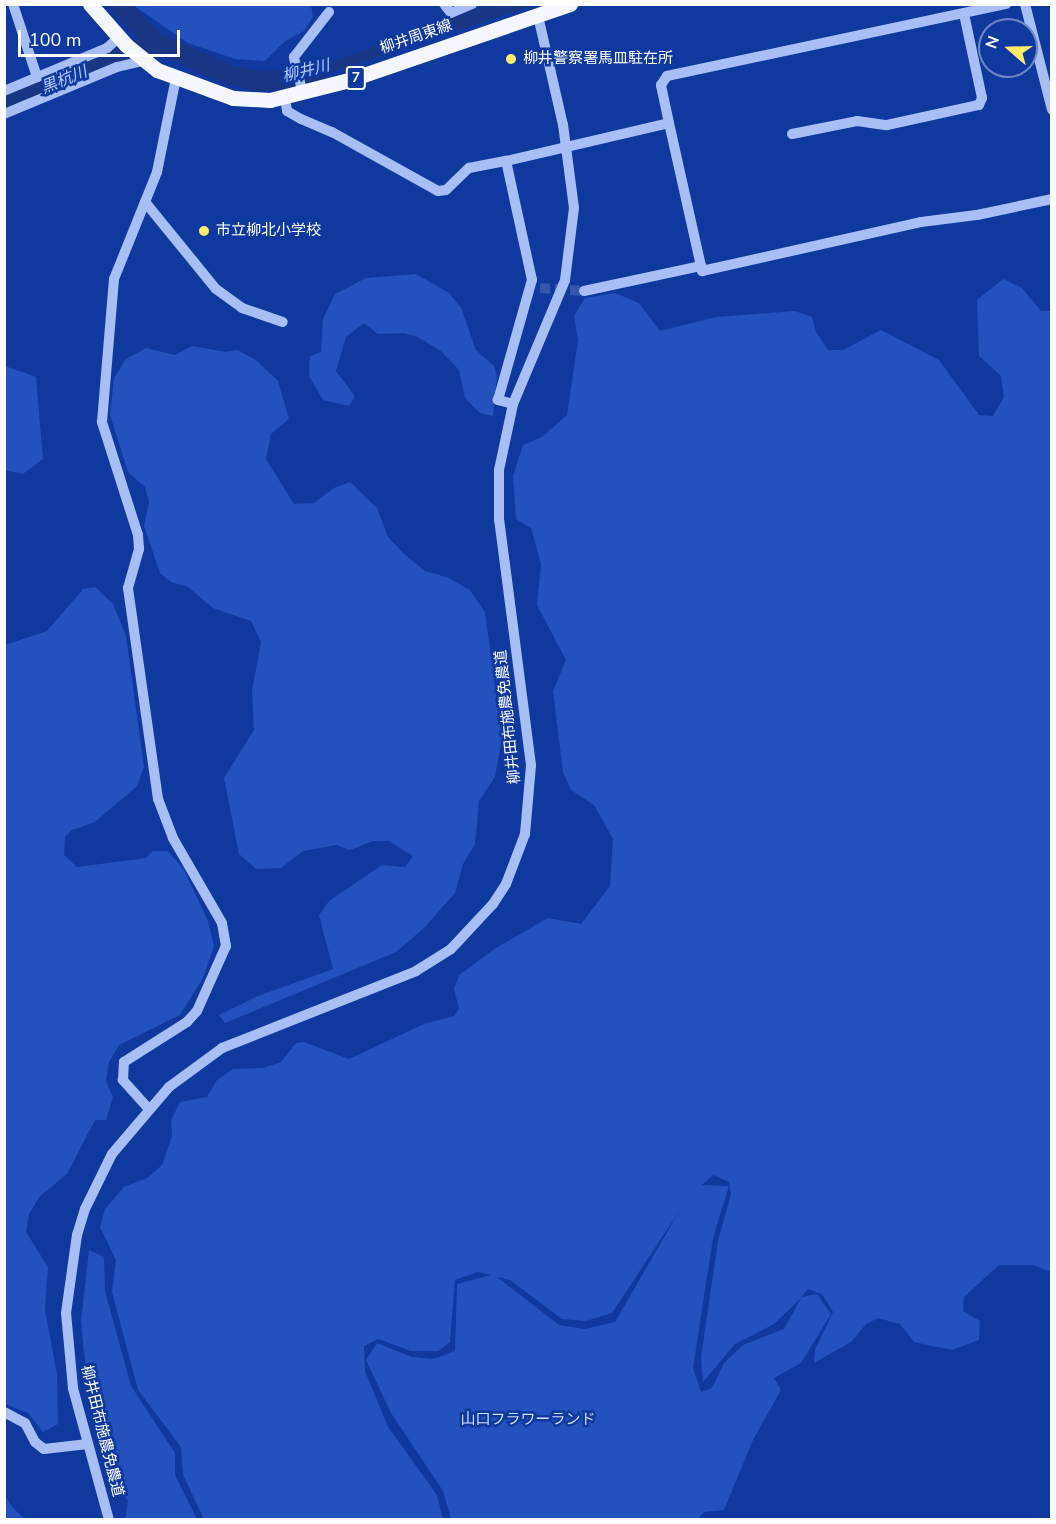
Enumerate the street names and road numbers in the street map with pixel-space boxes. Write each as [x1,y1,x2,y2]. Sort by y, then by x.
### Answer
street label: 柳井周東線 [378,16,454,58]
road number: 7 [346,67,366,89]
street label: 柳井田布施農免農道 [492,649,524,785]
street label: 柳井田布施農免農道 [77,1363,127,1499]

